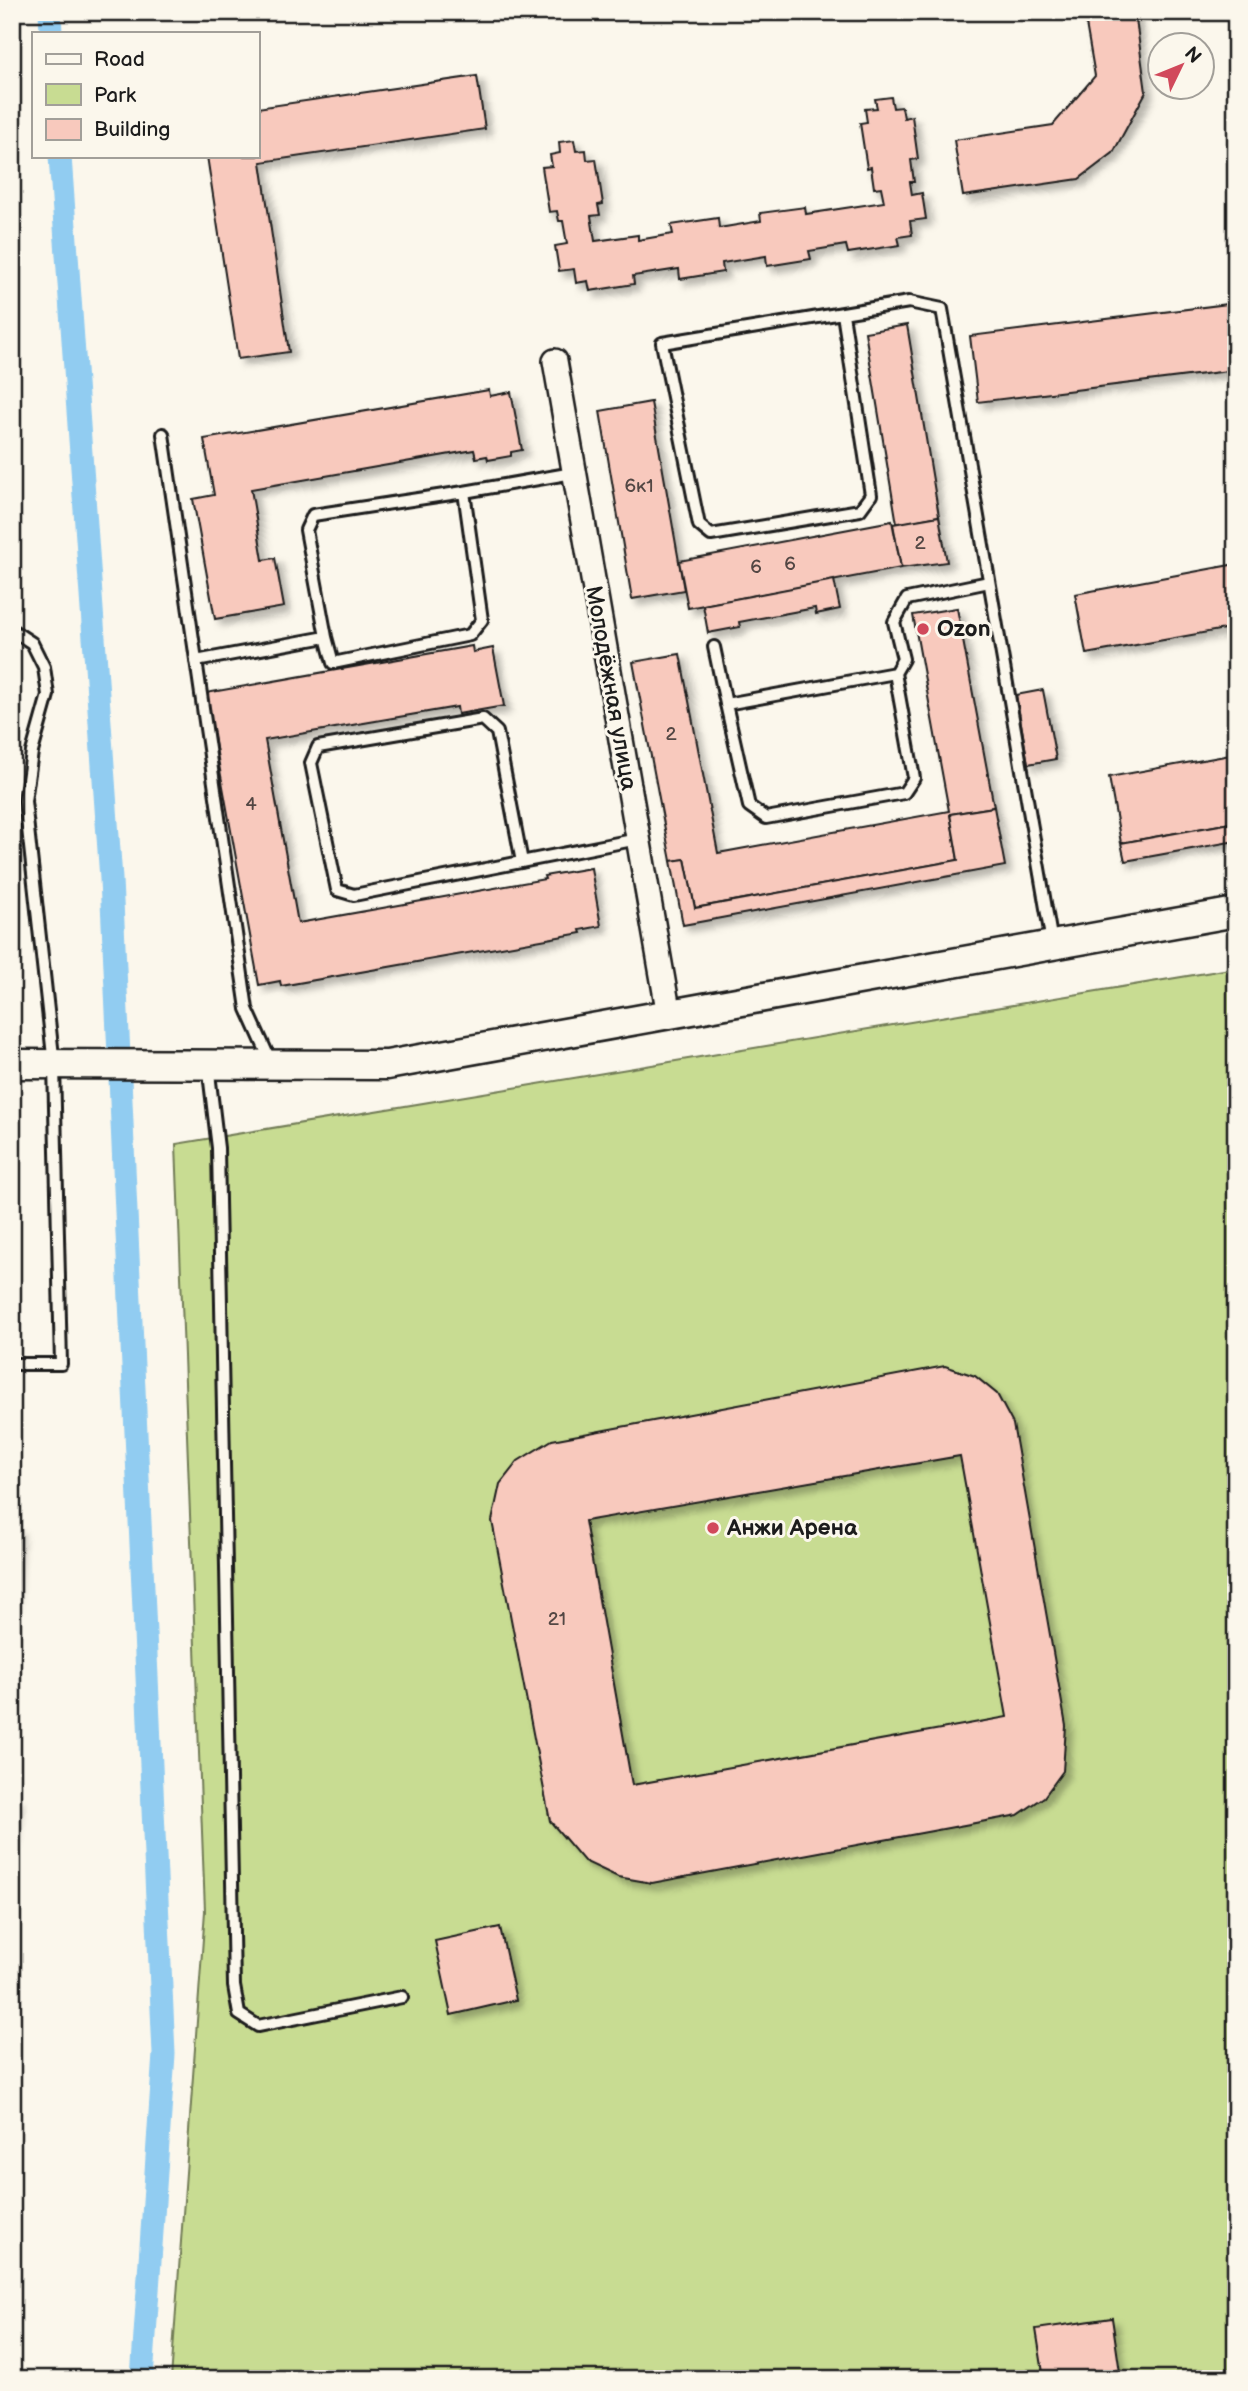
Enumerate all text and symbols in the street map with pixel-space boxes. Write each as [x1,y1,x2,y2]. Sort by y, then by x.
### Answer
legend [32,32,259,158]
north arrow [1146,32,1216,102]
text: N [1179,42,1206,68]
text: Road [94,47,145,72]
text: Park [94,83,137,108]
text: Building [94,117,170,142]
house number: 6к1 [624,475,654,498]
house number: 2 [914,532,926,555]
house number: 6 [784,553,796,576]
house number: 6 [750,556,762,579]
street label: Молодёжная улица [579,583,643,793]
place label: Ozon [937,615,991,643]
marker: Ozon [915,621,931,637]
house number: 2 [665,723,677,746]
house number: 4 [245,793,257,816]
place label: Анжи Арена [726,1514,858,1542]
marker: Анжи Арена [705,1520,721,1536]
house number: 21 [548,1608,566,1631]

